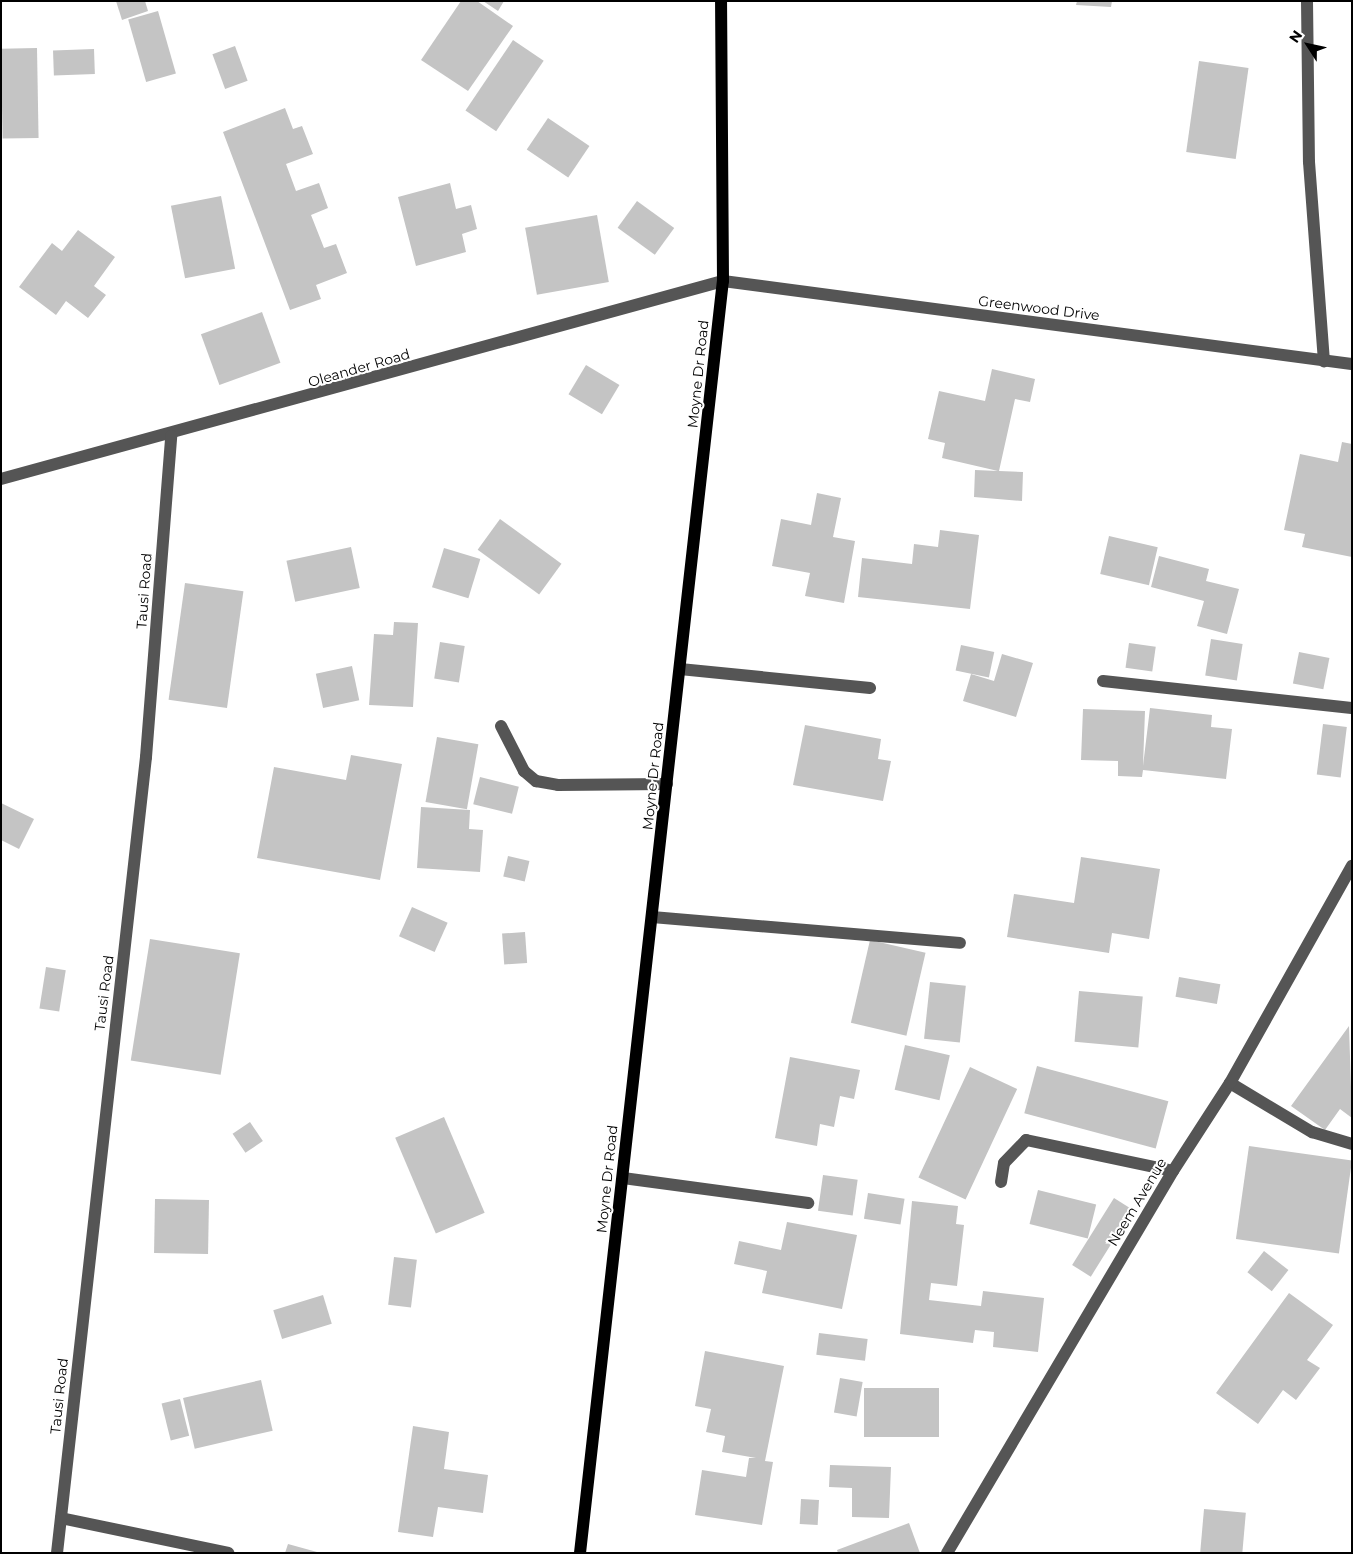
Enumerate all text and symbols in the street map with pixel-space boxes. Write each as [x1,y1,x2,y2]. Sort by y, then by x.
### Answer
north arrow [1283,20,1333,70]
text: N [1285,27,1306,46]
street label: Greenwood Drive [977,292,1101,324]
street label: Moyne Dr Road [684,319,712,429]
street label: Oleander Road [306,345,412,391]
street label: Tausi Road [133,552,155,630]
street label: Moyne Dr Road [639,721,667,831]
street label: Tausi Road [91,954,117,1032]
street label: Moyne Dr Road [593,1124,621,1234]
street label: Neem Avenue [1104,1155,1170,1249]
street label: Tausi Road [47,1357,71,1435]

